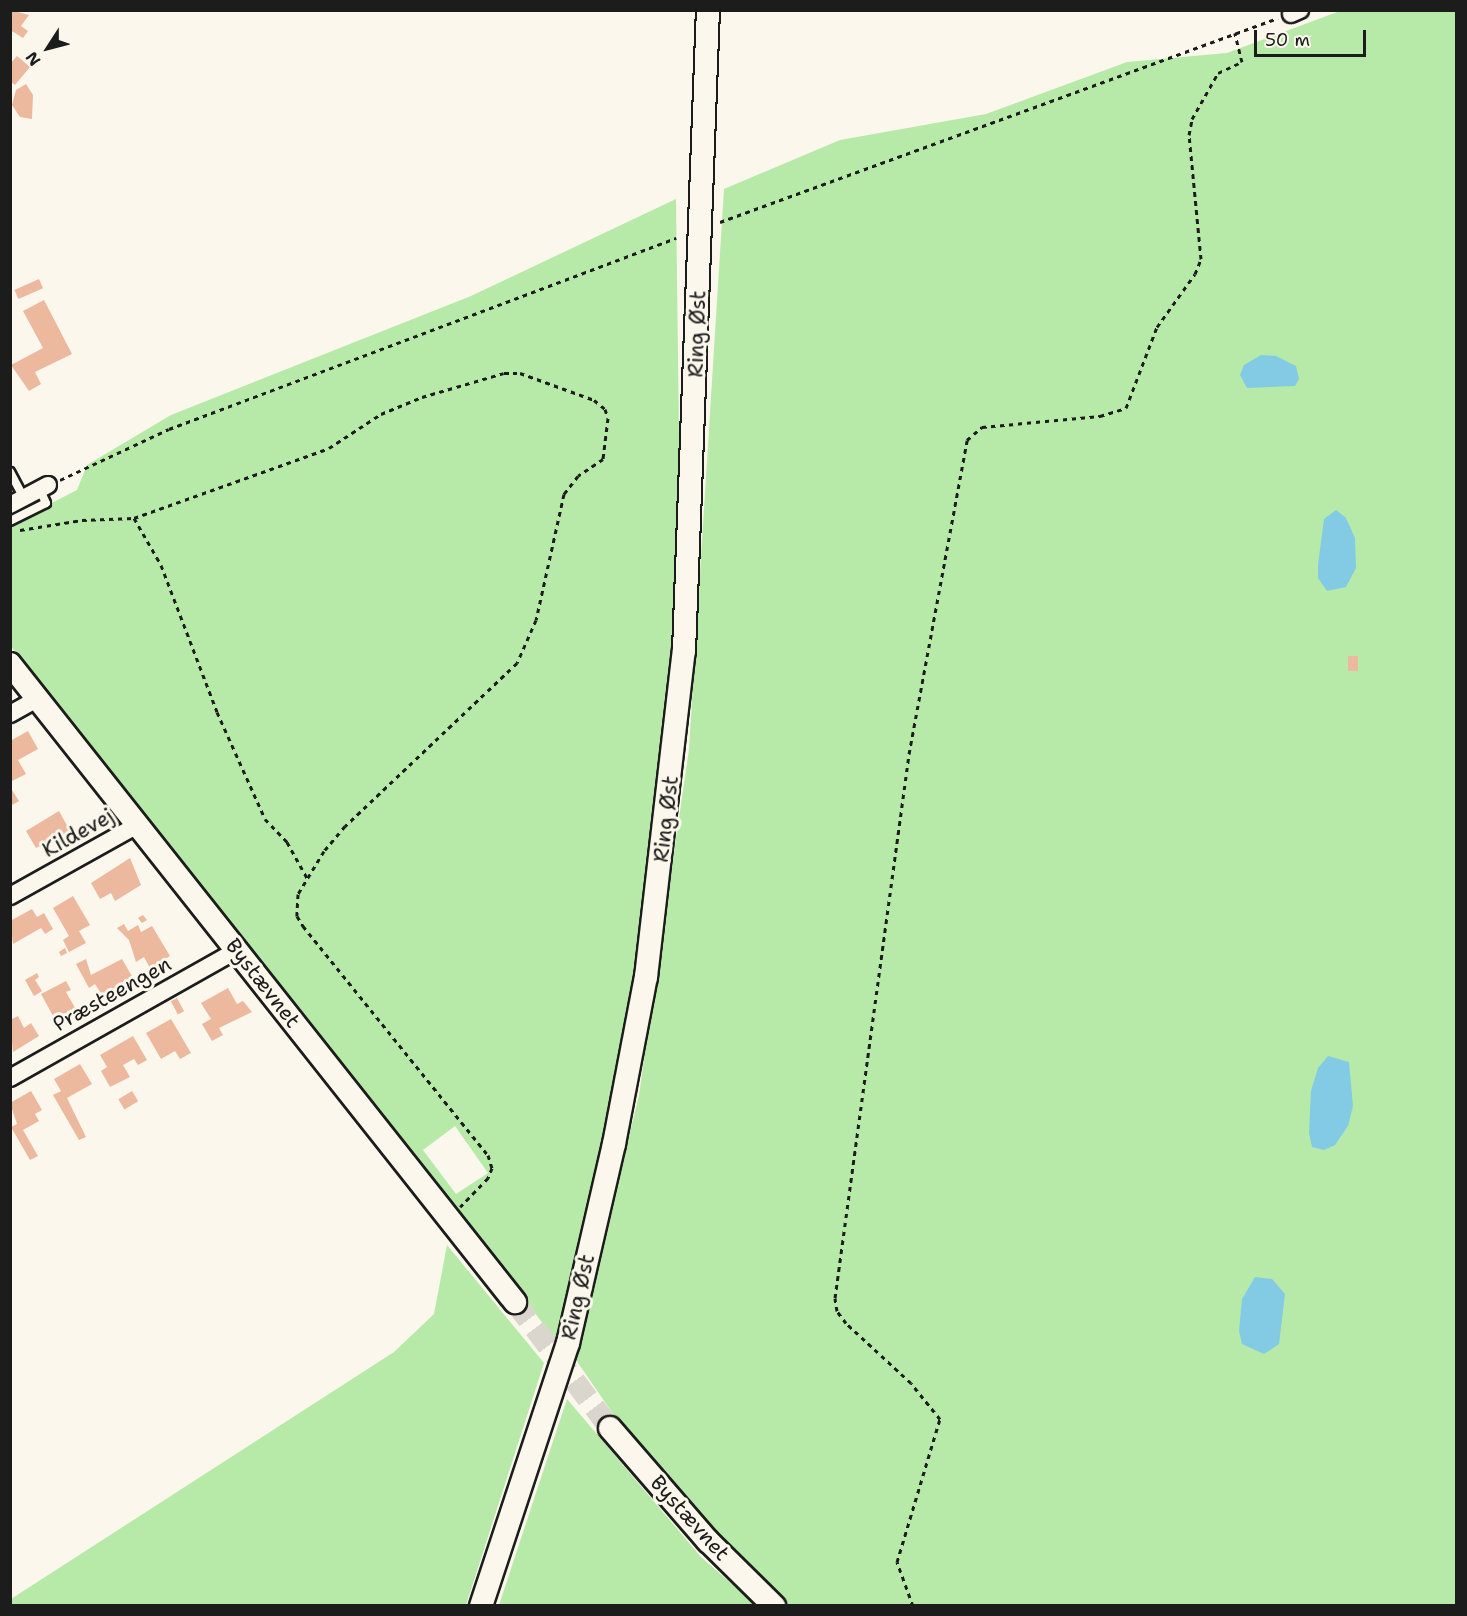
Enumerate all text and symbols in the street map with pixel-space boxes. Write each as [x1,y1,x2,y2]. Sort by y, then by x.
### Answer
north arrow [18,18,78,78]
scale bar [1257,18,1370,56]
text: 50 m [1265,28,1310,52]
text: N [21,48,45,70]
street label: Ring Øst [683,290,711,378]
street label: Ring Øst [648,774,684,864]
street label: Kildevej [38,803,118,863]
street label: Bystævnet [220,933,306,1033]
street label: Præsteengen [48,951,176,1037]
street label: Ring Øst [556,1252,600,1342]
street label: Bystævnet [645,1470,735,1566]

